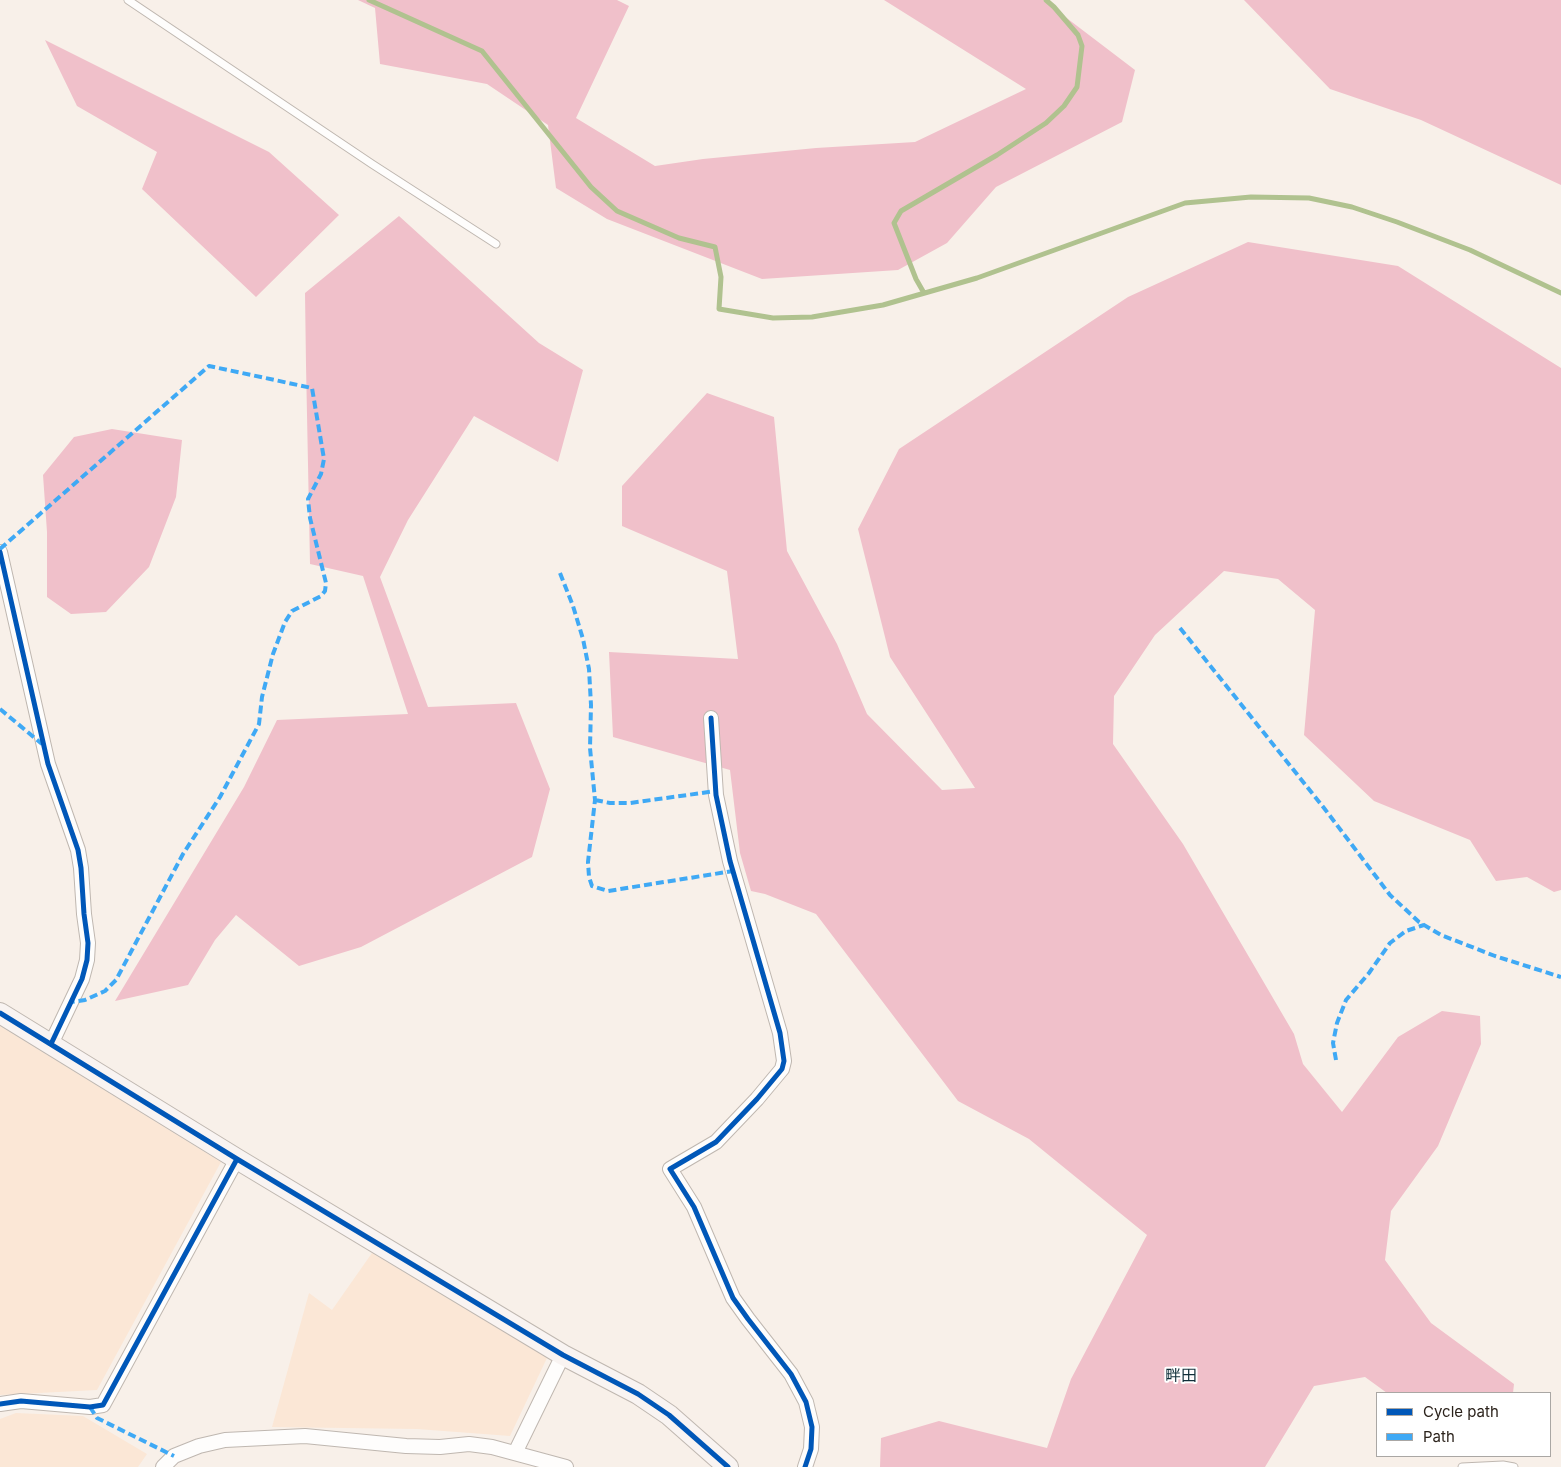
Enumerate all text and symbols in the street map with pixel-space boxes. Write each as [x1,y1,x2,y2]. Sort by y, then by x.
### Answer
district label: 畔田 [1165,1366,1197,1386]
legend [1376,1392,1551,1457]
text: Cycle path [1423,1402,1499,1421]
text: Path [1423,1427,1455,1446]

